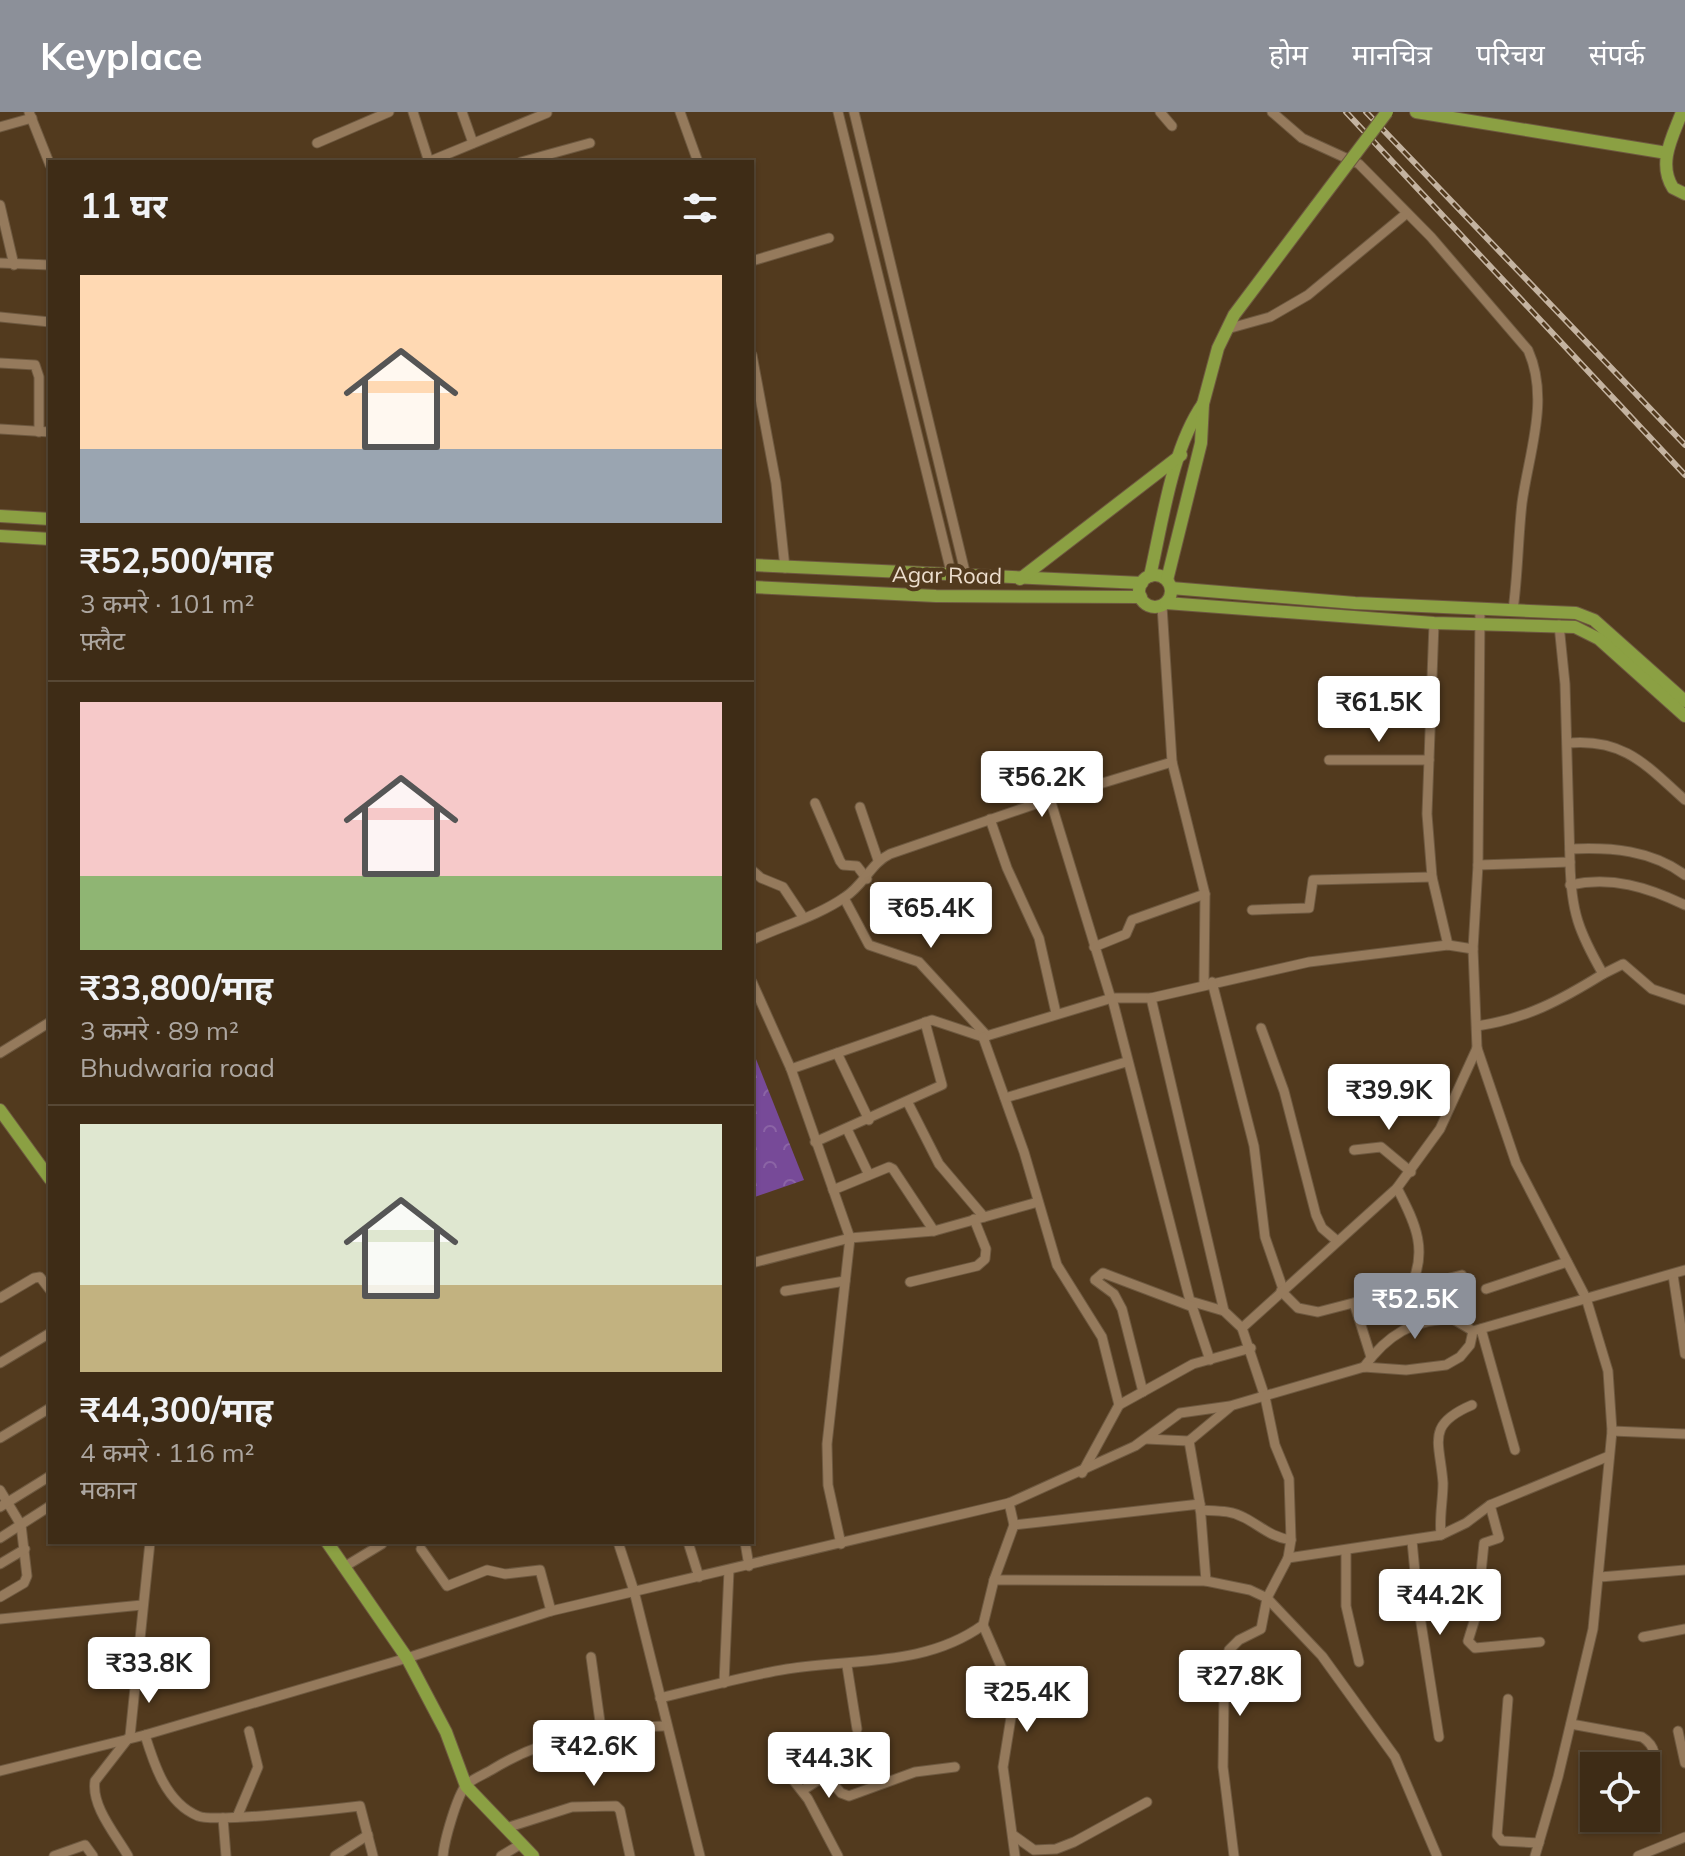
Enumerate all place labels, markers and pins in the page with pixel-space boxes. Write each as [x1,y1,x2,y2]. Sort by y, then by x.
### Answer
pin: ₹61.5K [1314,676,1444,744]
pin: ₹56.2K [977,751,1107,819]
pin: ₹65.4K [866,882,996,950]
pin: ₹39.9K [1324,1064,1454,1132]
pin: ₹52.5K [1350,1273,1480,1341]
pin: ₹44.2K [1375,1569,1505,1637]
pin: ₹33.8K [84,1637,214,1705]
pin: ₹27.8K [1175,1650,1305,1718]
pin: ₹25.4K [962,1666,1092,1734]
pin: ₹42.6K [529,1720,659,1788]
pin: ₹44.3K [764,1732,894,1800]

